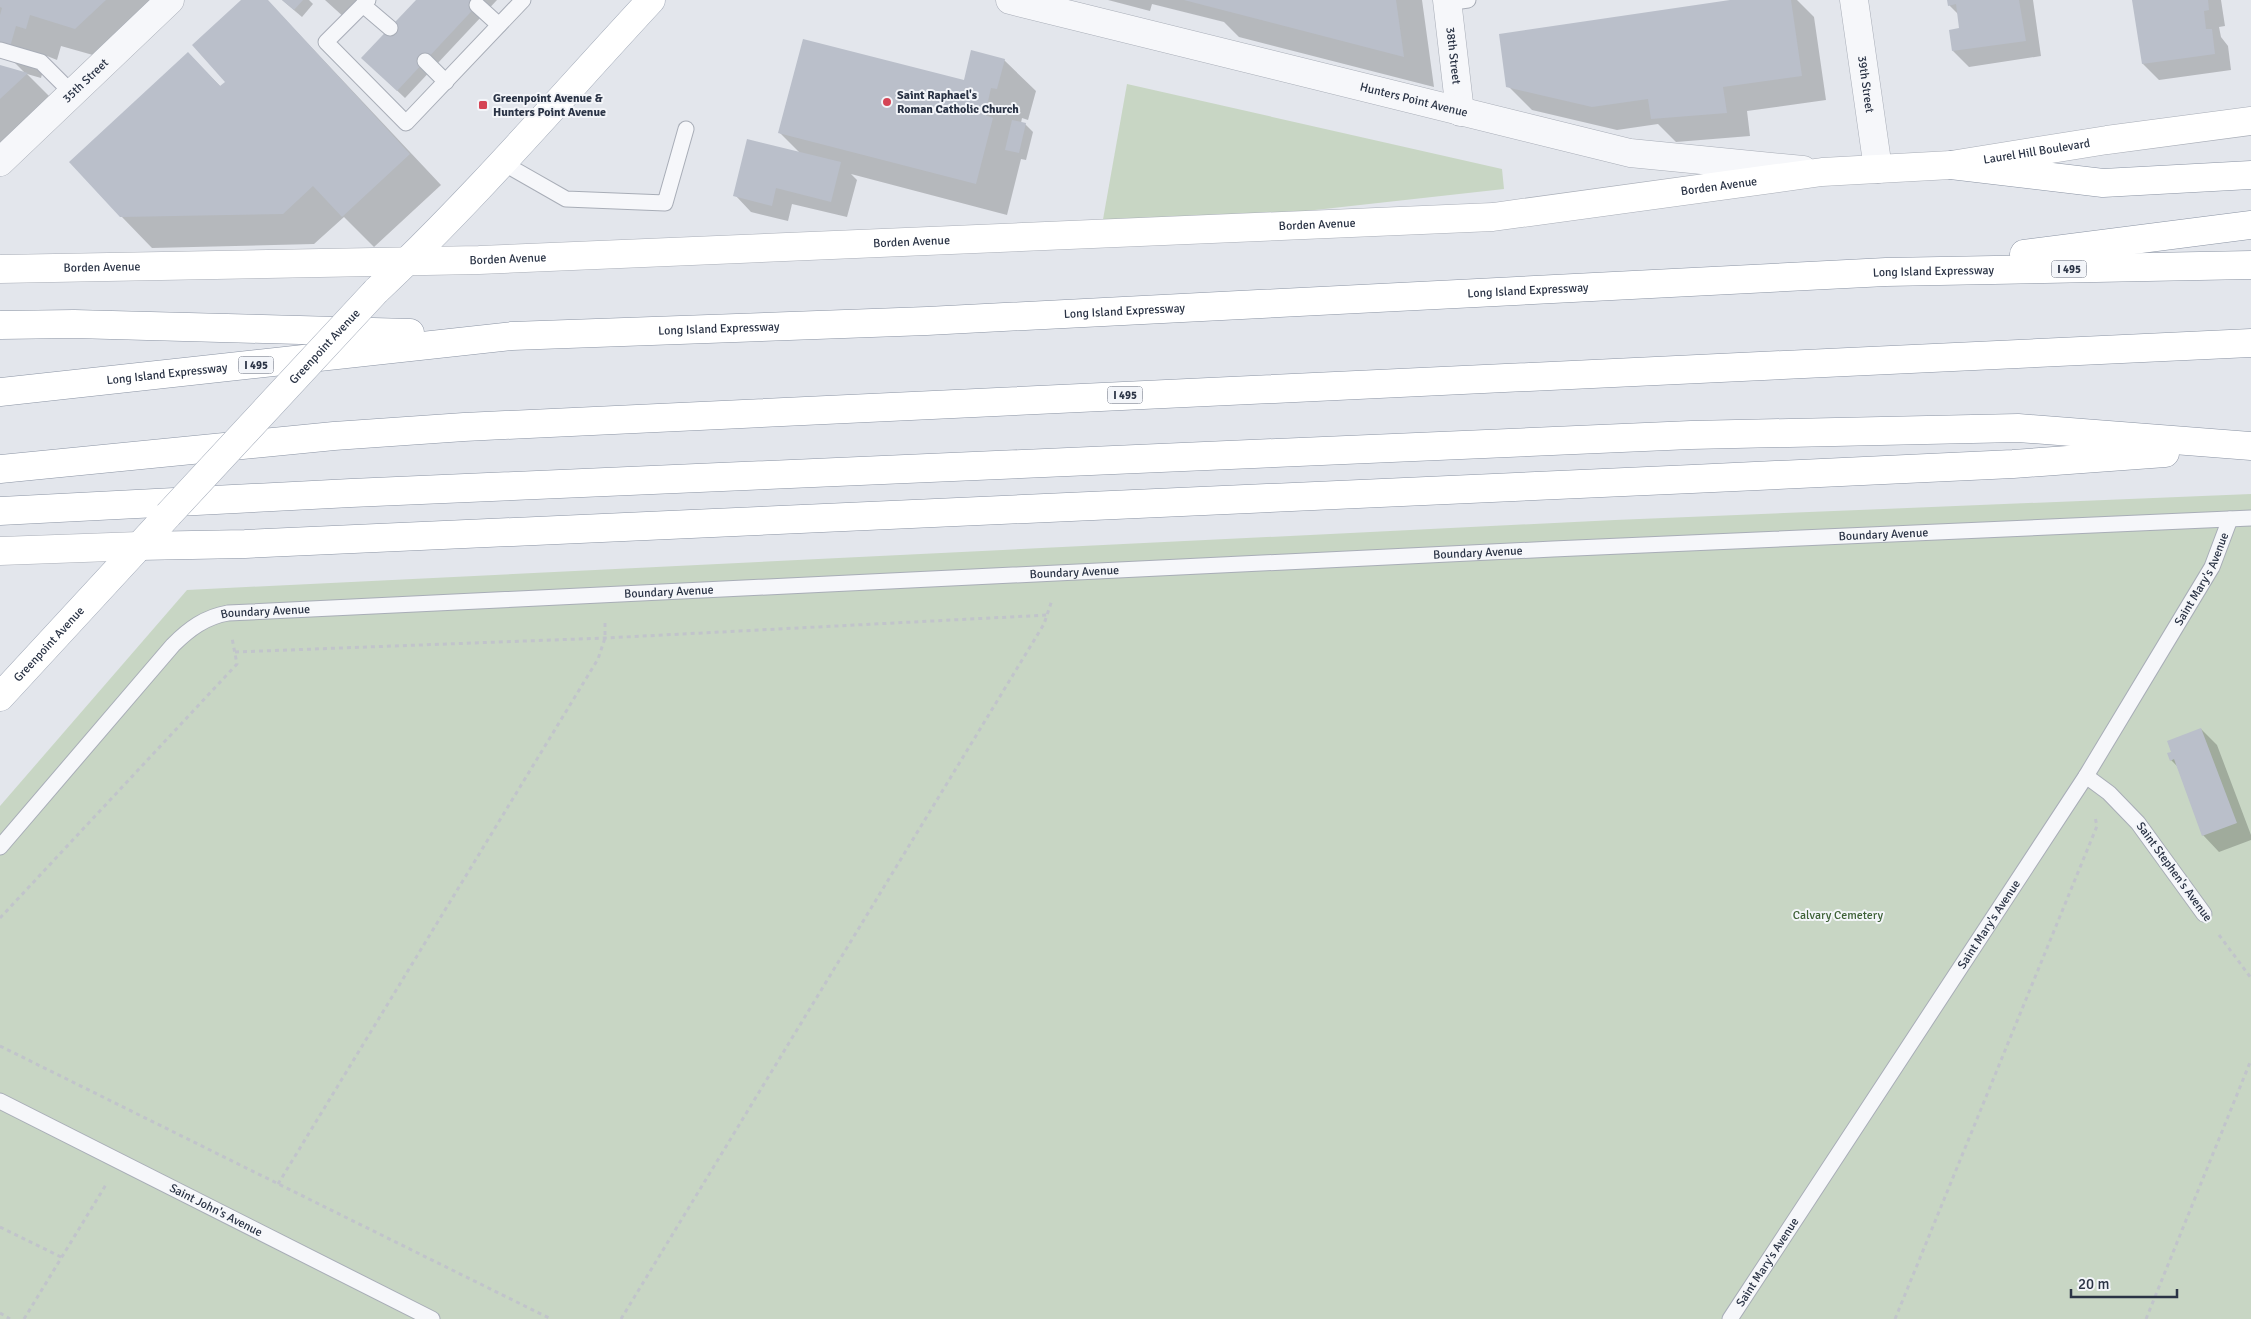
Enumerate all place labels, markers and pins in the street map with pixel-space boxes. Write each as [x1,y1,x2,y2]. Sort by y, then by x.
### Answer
place label: Saint Raphael's Roman Catholic Church [897,88,1019,117]
place label: Greenpoint Avenue & Hunters Point Avenue [493,91,606,120]
marker: Saint Raphael's Roman Catholic Church [881,96,893,108]
marker: Greenpoint Avenue & Hunters Point Avenue [477,99,489,111]

